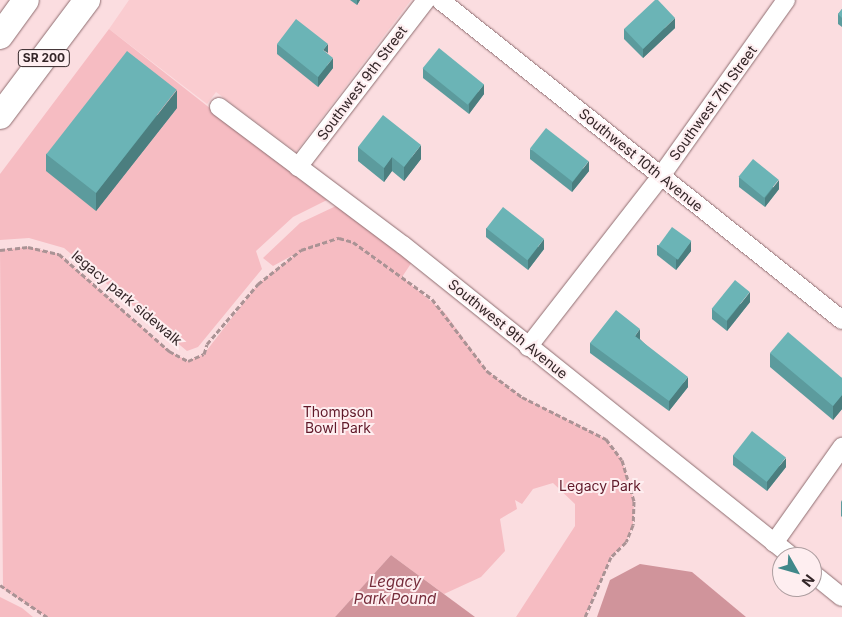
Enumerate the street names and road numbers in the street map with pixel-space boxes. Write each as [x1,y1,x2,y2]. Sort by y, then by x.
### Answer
street label: Southwest 9th Street [313,22,411,144]
street label: Southwest 7th Street [666,42,760,164]
road number: SR 200 [18,48,70,68]
street label: Southwest 10th Avenue [576,105,706,215]
street label: legacy park sidewalk [68,247,186,349]
street label: Southwest 9th Avenue [445,276,571,382]

